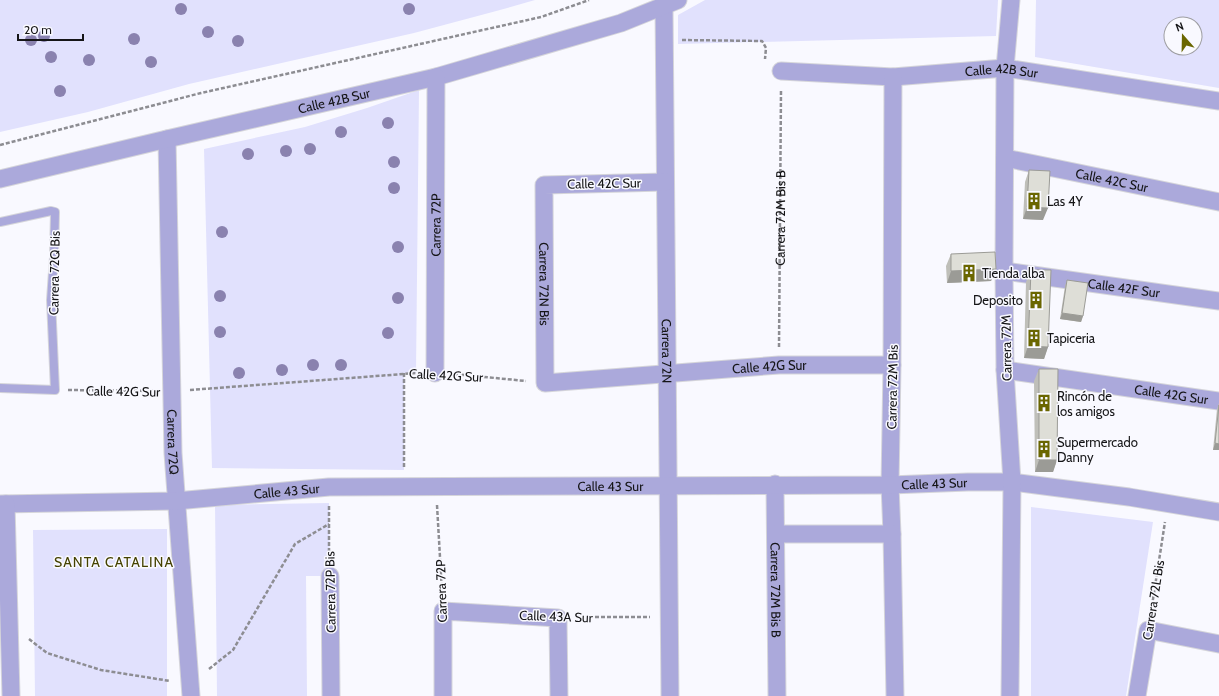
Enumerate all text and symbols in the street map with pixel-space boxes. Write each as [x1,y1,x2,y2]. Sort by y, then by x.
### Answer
scale bar [18,16,83,42]
north arrow [1163,16,1203,56]
text: N [1174,19,1186,35]
text: 20 m [24,22,52,37]
street label: Calle 42B Sur [964,60,1040,81]
street label: Calle 42B Sur [296,84,372,117]
street label: Calle 42C Sur [1074,165,1150,195]
street label: Carrera 72M Bis B [772,170,788,266]
street label: Calle 42C Sur [567,174,642,192]
building icon: Las 4Y [1024,191,1044,211]
street label: Carrera 72P [427,193,444,257]
place label: Las 4Y [1047,193,1083,209]
street label: Carrera 72Q Bis [45,230,63,315]
street label: Carrera 72N Bis [536,242,553,326]
building icon: Tienda alba [959,263,979,283]
place label: Tienda alba [982,265,1045,281]
street label: Calle 42F Sur [1087,275,1162,301]
building icon: Deposito [1026,290,1046,310]
place label: Deposito [973,292,1023,308]
street label: Carrera 72M [997,315,1015,381]
street label: Carrera 72N [659,319,675,383]
building icon: Tapiceria [1024,328,1044,348]
place label: Tapiceria [1047,330,1096,346]
street label: Carrera 72M Bis [883,344,901,430]
street label: Calle 42G Sur [732,357,807,377]
street label: Calle 42G Sur [408,365,484,385]
street label: Calle 42G Sur [1133,381,1210,407]
street label: Calle 42G Sur [86,382,161,400]
place label: Rincón de los amigos [1057,388,1115,419]
building icon: Rincón de los amigos [1034,393,1054,413]
street label: Carrera 72Q [164,409,183,475]
place label: Supermercado Danny [1057,434,1138,465]
building icon: Supermercado Danny [1034,439,1054,459]
street label: Calle 43 Sur [901,474,968,493]
street label: Calle 43 Sur [577,478,644,494]
street label: Calle 43 Sur [253,480,321,502]
street label: Carrera 72M Bis B [768,542,784,638]
street label: Carrera 72P Bis [321,550,339,633]
district label: SANTA CATALINA [54,553,174,571]
street label: Carrera 72L Bis [1139,558,1167,641]
street label: Carrera 72P [432,559,450,623]
street label: Calle 43A Sur [519,607,594,625]

